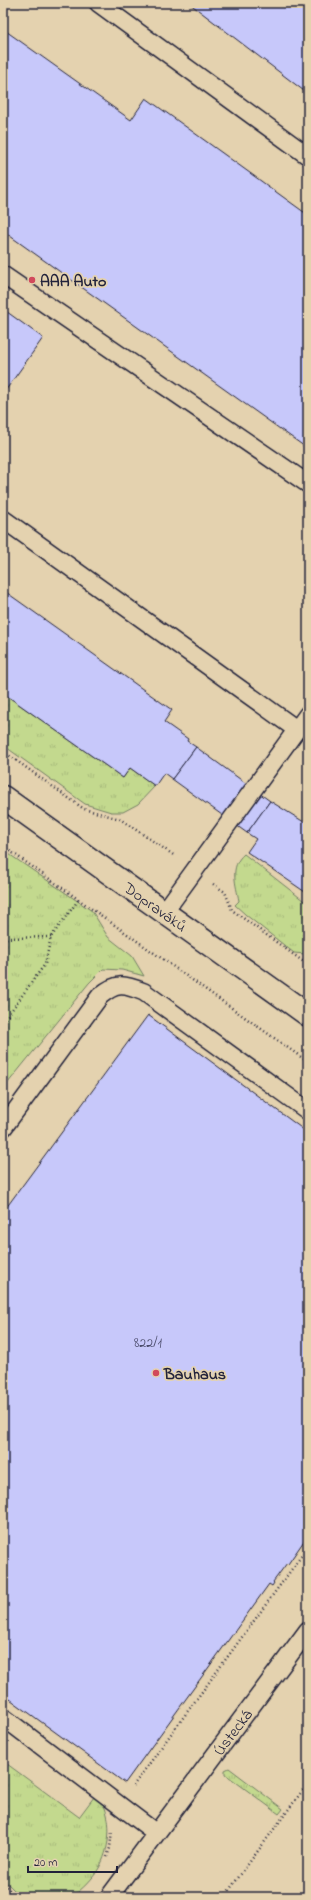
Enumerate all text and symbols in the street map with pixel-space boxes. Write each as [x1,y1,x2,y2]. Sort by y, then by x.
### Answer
place label: AAA Auto [40,270,106,294]
marker: AAA Auto [27,275,37,285]
street label: Dopraváků [117,876,191,939]
house number: 822/1 [134,1333,163,1354]
place label: Bauhaus [163,1363,226,1387]
marker: Bauhaus [151,1368,161,1378]
street label: Ústecká [208,1705,259,1761]
scale bar [28,1848,117,1874]
text: 20 m [34,1854,57,1872]

